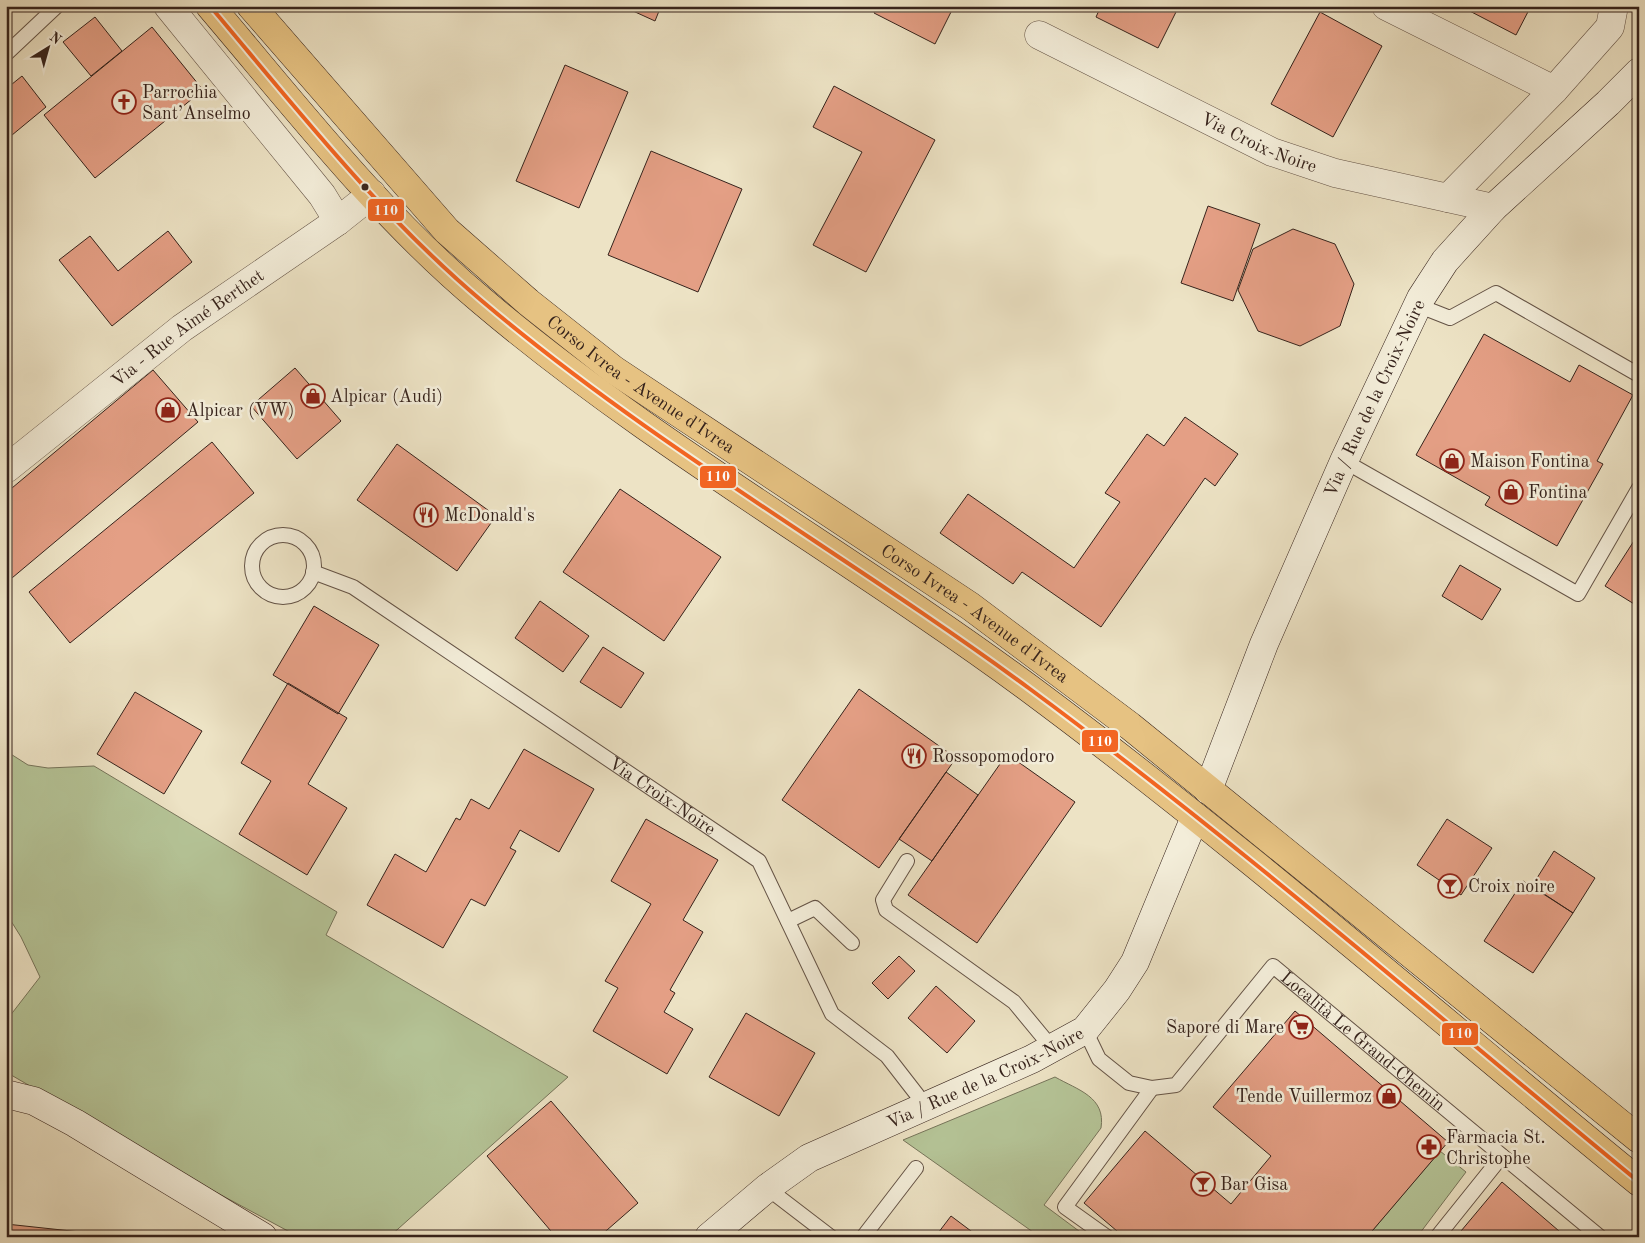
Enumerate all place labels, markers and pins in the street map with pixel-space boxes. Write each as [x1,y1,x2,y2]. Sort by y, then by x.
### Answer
place label: Parrochia Sant’Anselmo [142,84,251,123]
church icon: Parrochia Sant’Anselmo [111,89,137,115]
unlabelled marker [360,182,370,192]
shop icon: Alpicar (Audi) [300,383,326,409]
place label: Alpicar (Audi) [330,387,443,406]
shop icon: Alpicar (VW) [155,397,181,423]
place label: Alpicar (VW) [186,401,294,420]
shop icon: Maison Fontina [1439,448,1465,474]
place label: Maison Fontina [1470,453,1590,471]
shop icon: Fontina [1498,479,1524,505]
place label: Fontina [1528,484,1587,502]
restaurant icon: McDonald's [413,502,439,528]
place label: McDonald's [444,507,535,525]
restaurant icon: Rossopomodoro [901,743,927,769]
place label: Rossopomodoro [932,748,1055,766]
bar icon: Croix noire [1437,873,1463,899]
place label: Croix noire [1468,878,1555,896]
supermarket icon: Sapore di Mare [1288,1014,1314,1040]
place label: Sapore di Mare [1166,1019,1284,1037]
shop icon: Tende Vuillermoz [1376,1083,1402,1109]
place label: Tende Vuillermoz [1236,1088,1372,1106]
place label: Farmacia St. Christophe [1446,1129,1546,1168]
pharmacy icon: Farmacia St. Christophe [1416,1134,1442,1160]
bar icon: Bar Gisa [1190,1171,1216,1197]
place label: Bar Gisa [1220,1176,1288,1194]

